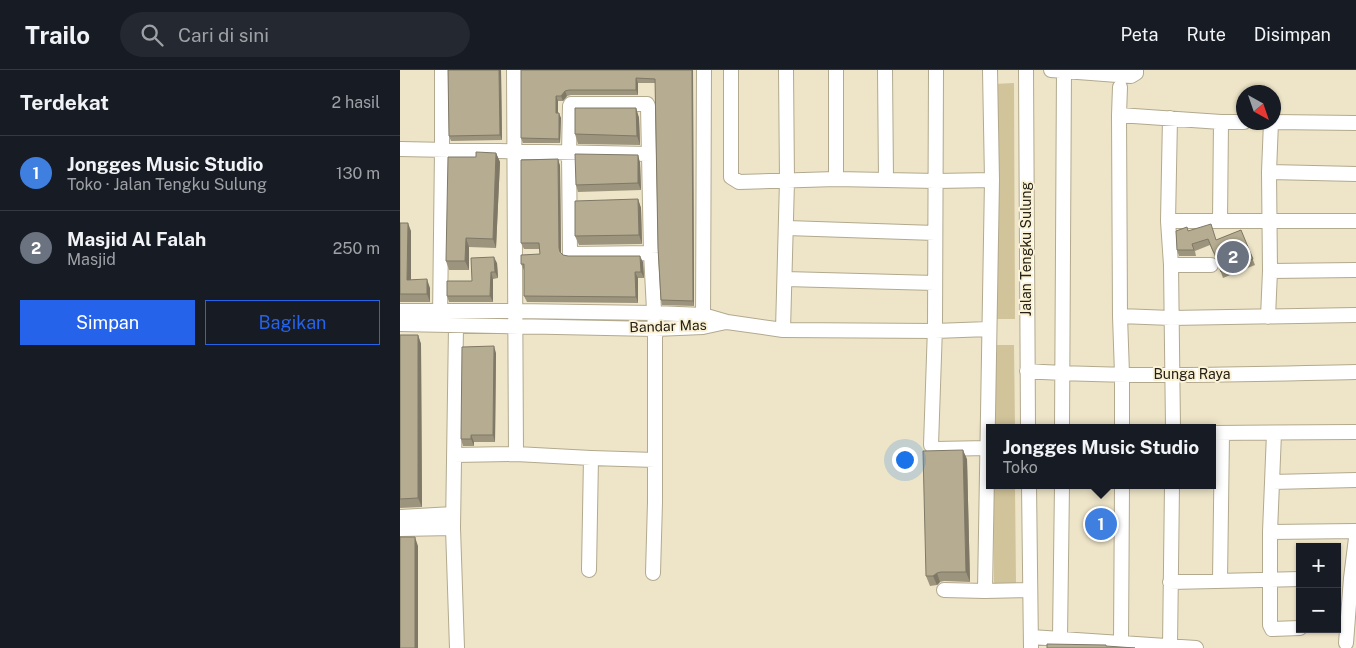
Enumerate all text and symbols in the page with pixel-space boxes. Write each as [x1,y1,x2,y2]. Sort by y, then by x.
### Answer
search box [120,12,470,57]
text: Trailo [25,21,90,49]
icon: search [138,21,166,49]
text: Cari di sini [178,24,269,46]
text: Peta [1120,24,1158,45]
text: Rute [1186,24,1226,45]
text: Disimpan [1254,24,1331,45]
north arrow [1236,85,1281,130]
text: Terdekat [20,90,109,115]
text: 2 hasil [332,93,380,112]
text: Jongges Music Studio [67,153,264,175]
text: 1 [33,164,39,183]
text: 130 m [336,164,380,183]
text: Toko · Jalan Tengku Sulung [67,175,267,194]
street label: Jalan Tengku Sulung [1018,181,1034,316]
text: Masjid Al Falah [67,228,206,250]
pin: 2 [1217,238,1249,276]
text: 2 [31,239,41,258]
text: 250 m [333,239,380,258]
text: Masjid [67,250,116,269]
button: Simpan [20,300,195,345]
button: Bagikan [205,300,380,345]
street label: Bandar Mas [629,317,707,335]
street label: Bunga Raya [1153,366,1231,382]
popup [986,424,1216,489]
text: Jongges Music Studio [1003,436,1199,458]
your location [892,447,918,473]
text: Toko [1003,458,1038,477]
pin: 1 [1085,505,1117,543]
map controls [1296,543,1341,633]
button: + [1296,543,1341,588]
button: − [1296,588,1341,633]

